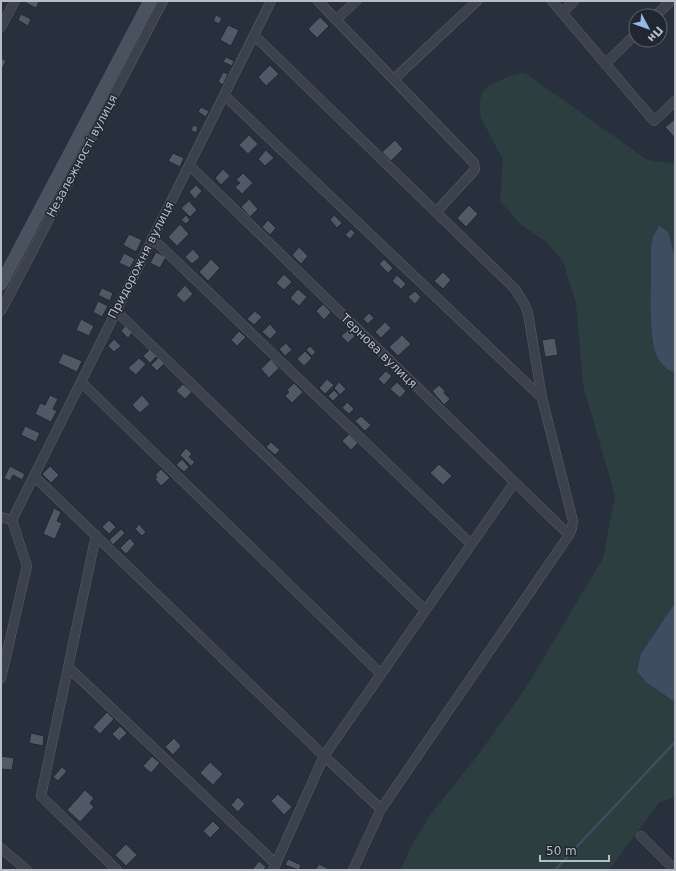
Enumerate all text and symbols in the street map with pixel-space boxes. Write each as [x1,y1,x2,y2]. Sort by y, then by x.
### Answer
north arrow [628,8,668,48]
text: Пн [645,24,666,45]
street label: Незалежності вулиця [44,92,120,220]
street label: Придорожня вулиця [105,199,177,321]
street label: Тернова вулиця [337,310,420,391]
scale bar [540,837,609,863]
text: 50 m [546,844,577,858]

